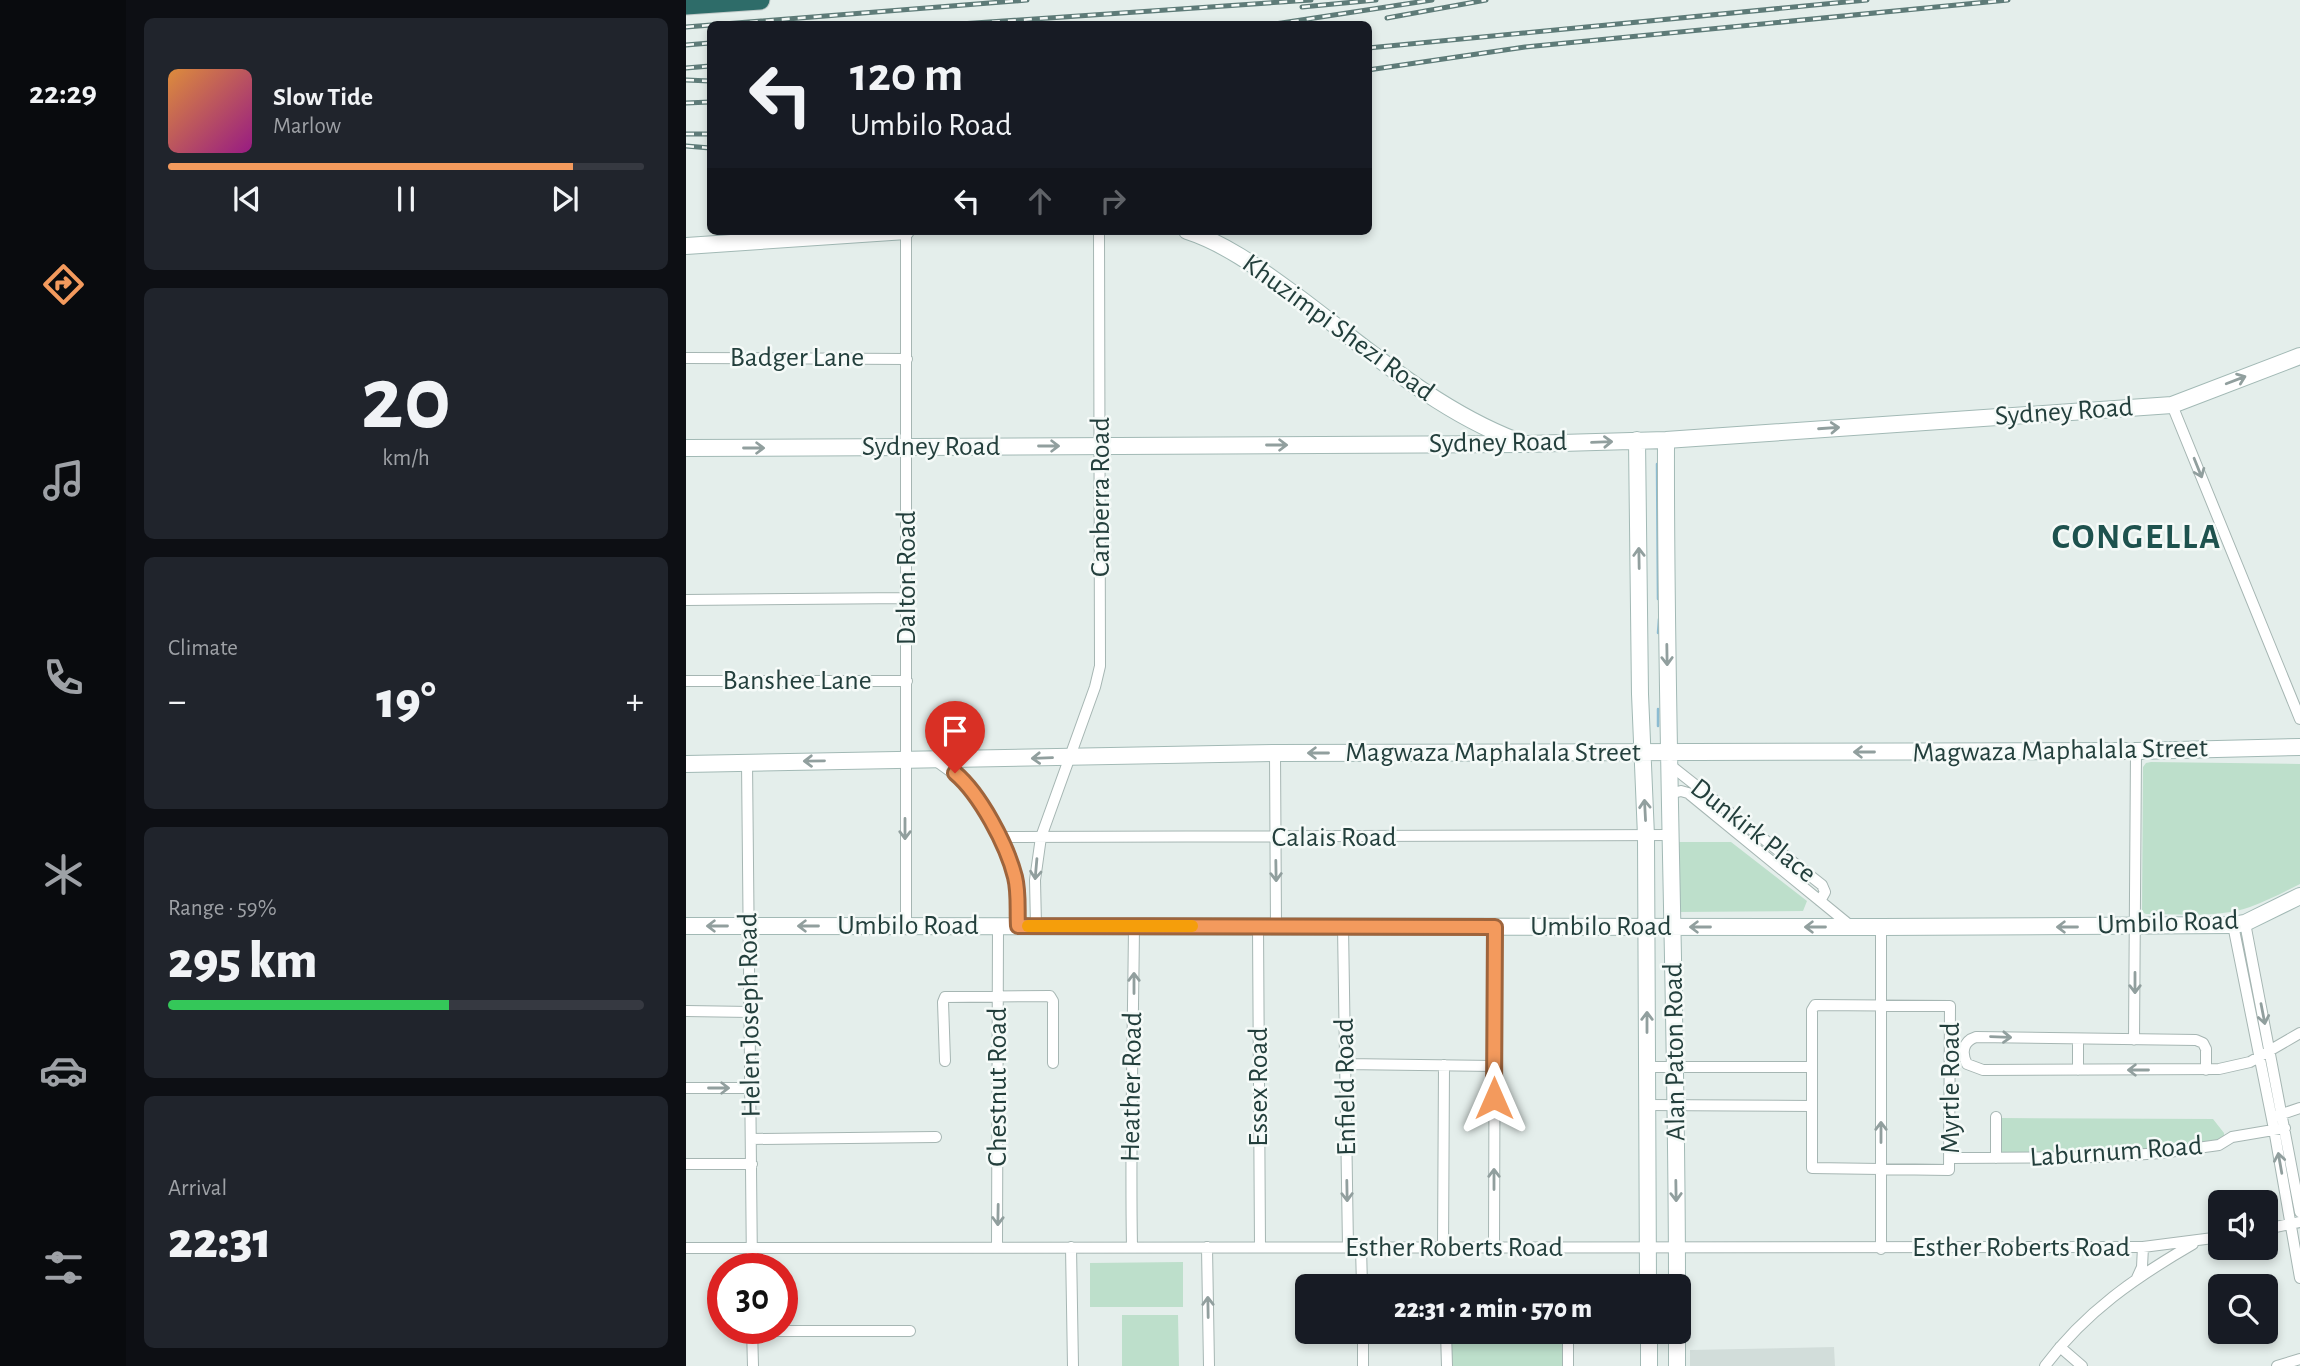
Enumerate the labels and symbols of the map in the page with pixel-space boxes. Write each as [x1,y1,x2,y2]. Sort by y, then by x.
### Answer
street label: Khuzimpi Shezi Road [1237,249,1439,407]
street label: Badger Lane [730,344,864,372]
one-way arrow [2225,373,2247,386]
street label: Sydney Road [1994,393,2134,431]
street label: Canberra Road [1087,417,1115,577]
one-way arrow [1817,421,1840,434]
street label: Sydney Road [1429,428,1567,458]
street label: Sydney Road [862,433,1000,461]
one-way arrow [1590,435,1613,448]
one-way arrow [1265,438,1288,452]
one-way arrow [1037,439,1060,453]
one-way arrow [742,441,765,454]
one-way arrow [2193,457,2206,478]
street label: Dalton Road [893,511,921,645]
district label: CONGELLA [2052,520,2222,555]
one-way arrow [1633,547,1646,570]
one-way arrow [1660,643,1674,666]
street label: Banshee Lane [722,667,872,695]
pin [925,701,985,773]
street label: Magwaza Maphalala Street [1912,734,2208,768]
street label: Magwaza Maphalala Street [1345,739,1641,767]
one-way arrow [1853,745,1876,759]
one-way arrow [1307,746,1330,760]
one-way arrow [1031,751,1054,764]
one-way arrow [803,754,826,768]
street label: Dunkirk Place [1685,774,1821,888]
one-way arrow [1638,799,1651,821]
one-way arrow [898,817,912,840]
street label: Calais Road [1272,824,1396,852]
one-way arrow [1029,857,1042,880]
one-way arrow [1269,859,1283,882]
street label: Umbilo Road [2097,907,2239,939]
street label: Helen Joseph Road [734,912,766,1118]
street label: Umbilo Road [837,912,979,940]
street label: Umbilo Road [1530,913,1672,941]
one-way arrow [706,919,729,933]
one-way arrow [796,919,819,933]
one-way arrow [1689,920,1712,934]
one-way arrow [1803,920,1826,934]
one-way arrow [2055,920,2078,933]
street label: Alan Paton Road [1659,963,1691,1141]
one-way arrow [2128,971,2142,994]
one-way arrow [1127,972,1141,995]
one-way arrow [2256,1002,2270,1025]
street label: Chestnut Road [984,1007,1012,1167]
one-way arrow [1640,1011,1654,1034]
street label: Heather Road [1117,1012,1147,1162]
street label: Enfield Road [1331,1018,1361,1156]
street label: Myrtle Road [1937,1022,1965,1154]
street label: Essex Road [1245,1027,1273,1147]
one-way arrow [1989,1031,2012,1044]
position arrow [1457,1061,1531,1135]
one-way arrow [2126,1063,2149,1077]
one-way arrow [707,1081,730,1095]
one-way arrow [1874,1120,1888,1143]
street label: Laburnum Road [2029,1132,2203,1172]
one-way arrow [2273,1152,2286,1175]
one-way arrow [1487,1168,1501,1191]
one-way arrow [1341,1179,1354,1202]
one-way arrow [1669,1179,1683,1202]
one-way arrow [991,1203,1005,1226]
street label: Esther Roberts Road [1345,1234,1563,1262]
street label: Esther Roberts Road [1912,1234,2130,1262]
speed limit sign: 30 [707,1253,798,1344]
one-way arrow [1201,1296,1215,1319]

